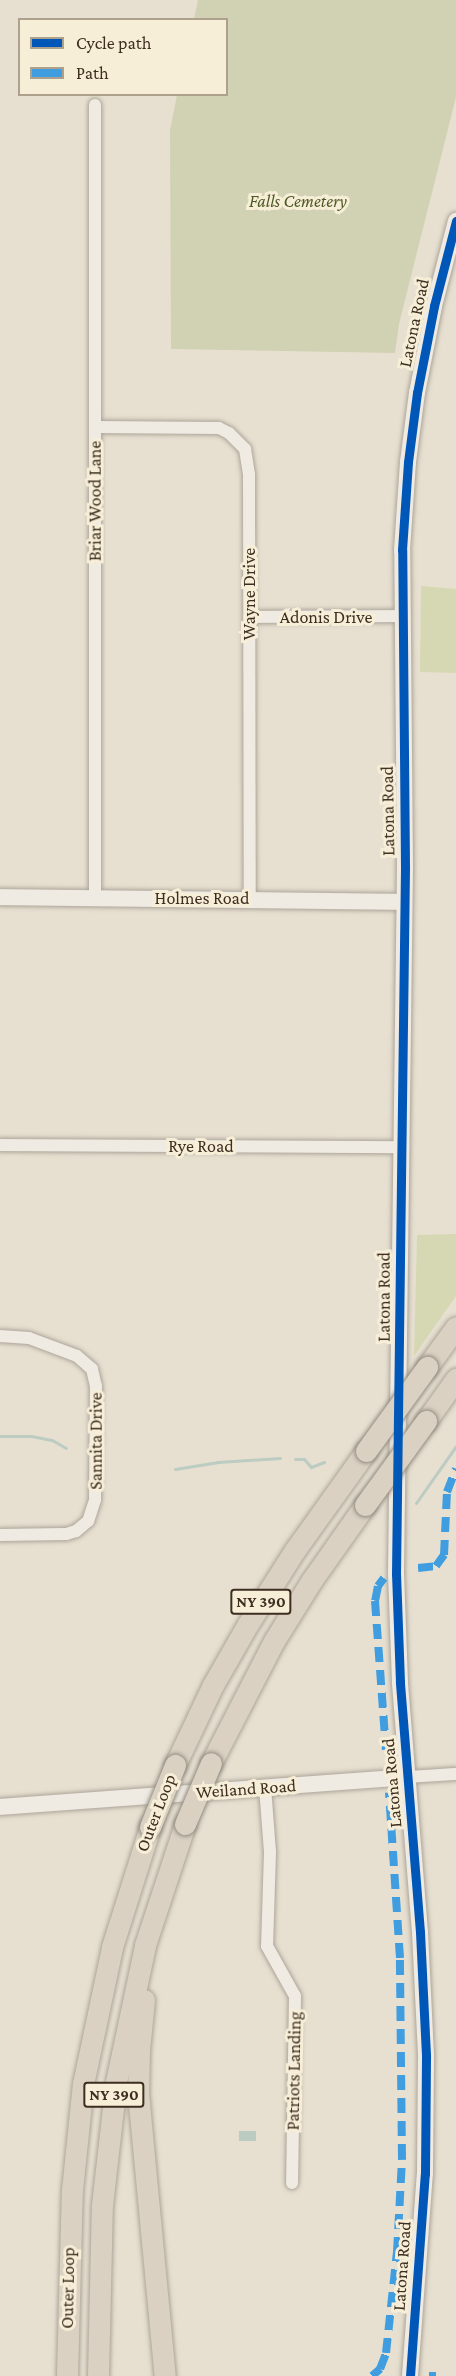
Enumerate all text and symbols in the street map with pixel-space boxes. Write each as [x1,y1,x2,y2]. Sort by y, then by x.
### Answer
legend [18,18,228,96]
text: Cycle path [76,33,151,53]
text: Path [76,63,109,83]
park label: Falls Cemetery [249,190,347,212]
street label: Latona Road [394,277,434,369]
street label: Briar Wood Lane [84,441,106,561]
street label: Wayne Drive [238,548,260,640]
street label: Adonis Drive [280,606,372,628]
street label: Latona Road [376,766,400,856]
street label: Holmes Road [155,887,249,909]
street label: Rye Road [168,1135,234,1157]
street label: Latona Road [373,1252,395,1342]
street label: Sannita Drive [85,1392,107,1490]
road number: NY 390 [230,1589,292,1615]
street label: Latona Road [377,1737,407,1829]
street label: Outer Loop [131,1771,181,1855]
street label: Weiland Road [195,1775,297,1803]
street label: Patriots Landing [282,2011,306,2131]
road number: NY 390 [82,2082,146,2108]
street label: Latona Road [388,2220,416,2312]
street label: Outer Loop [56,2247,80,2329]

